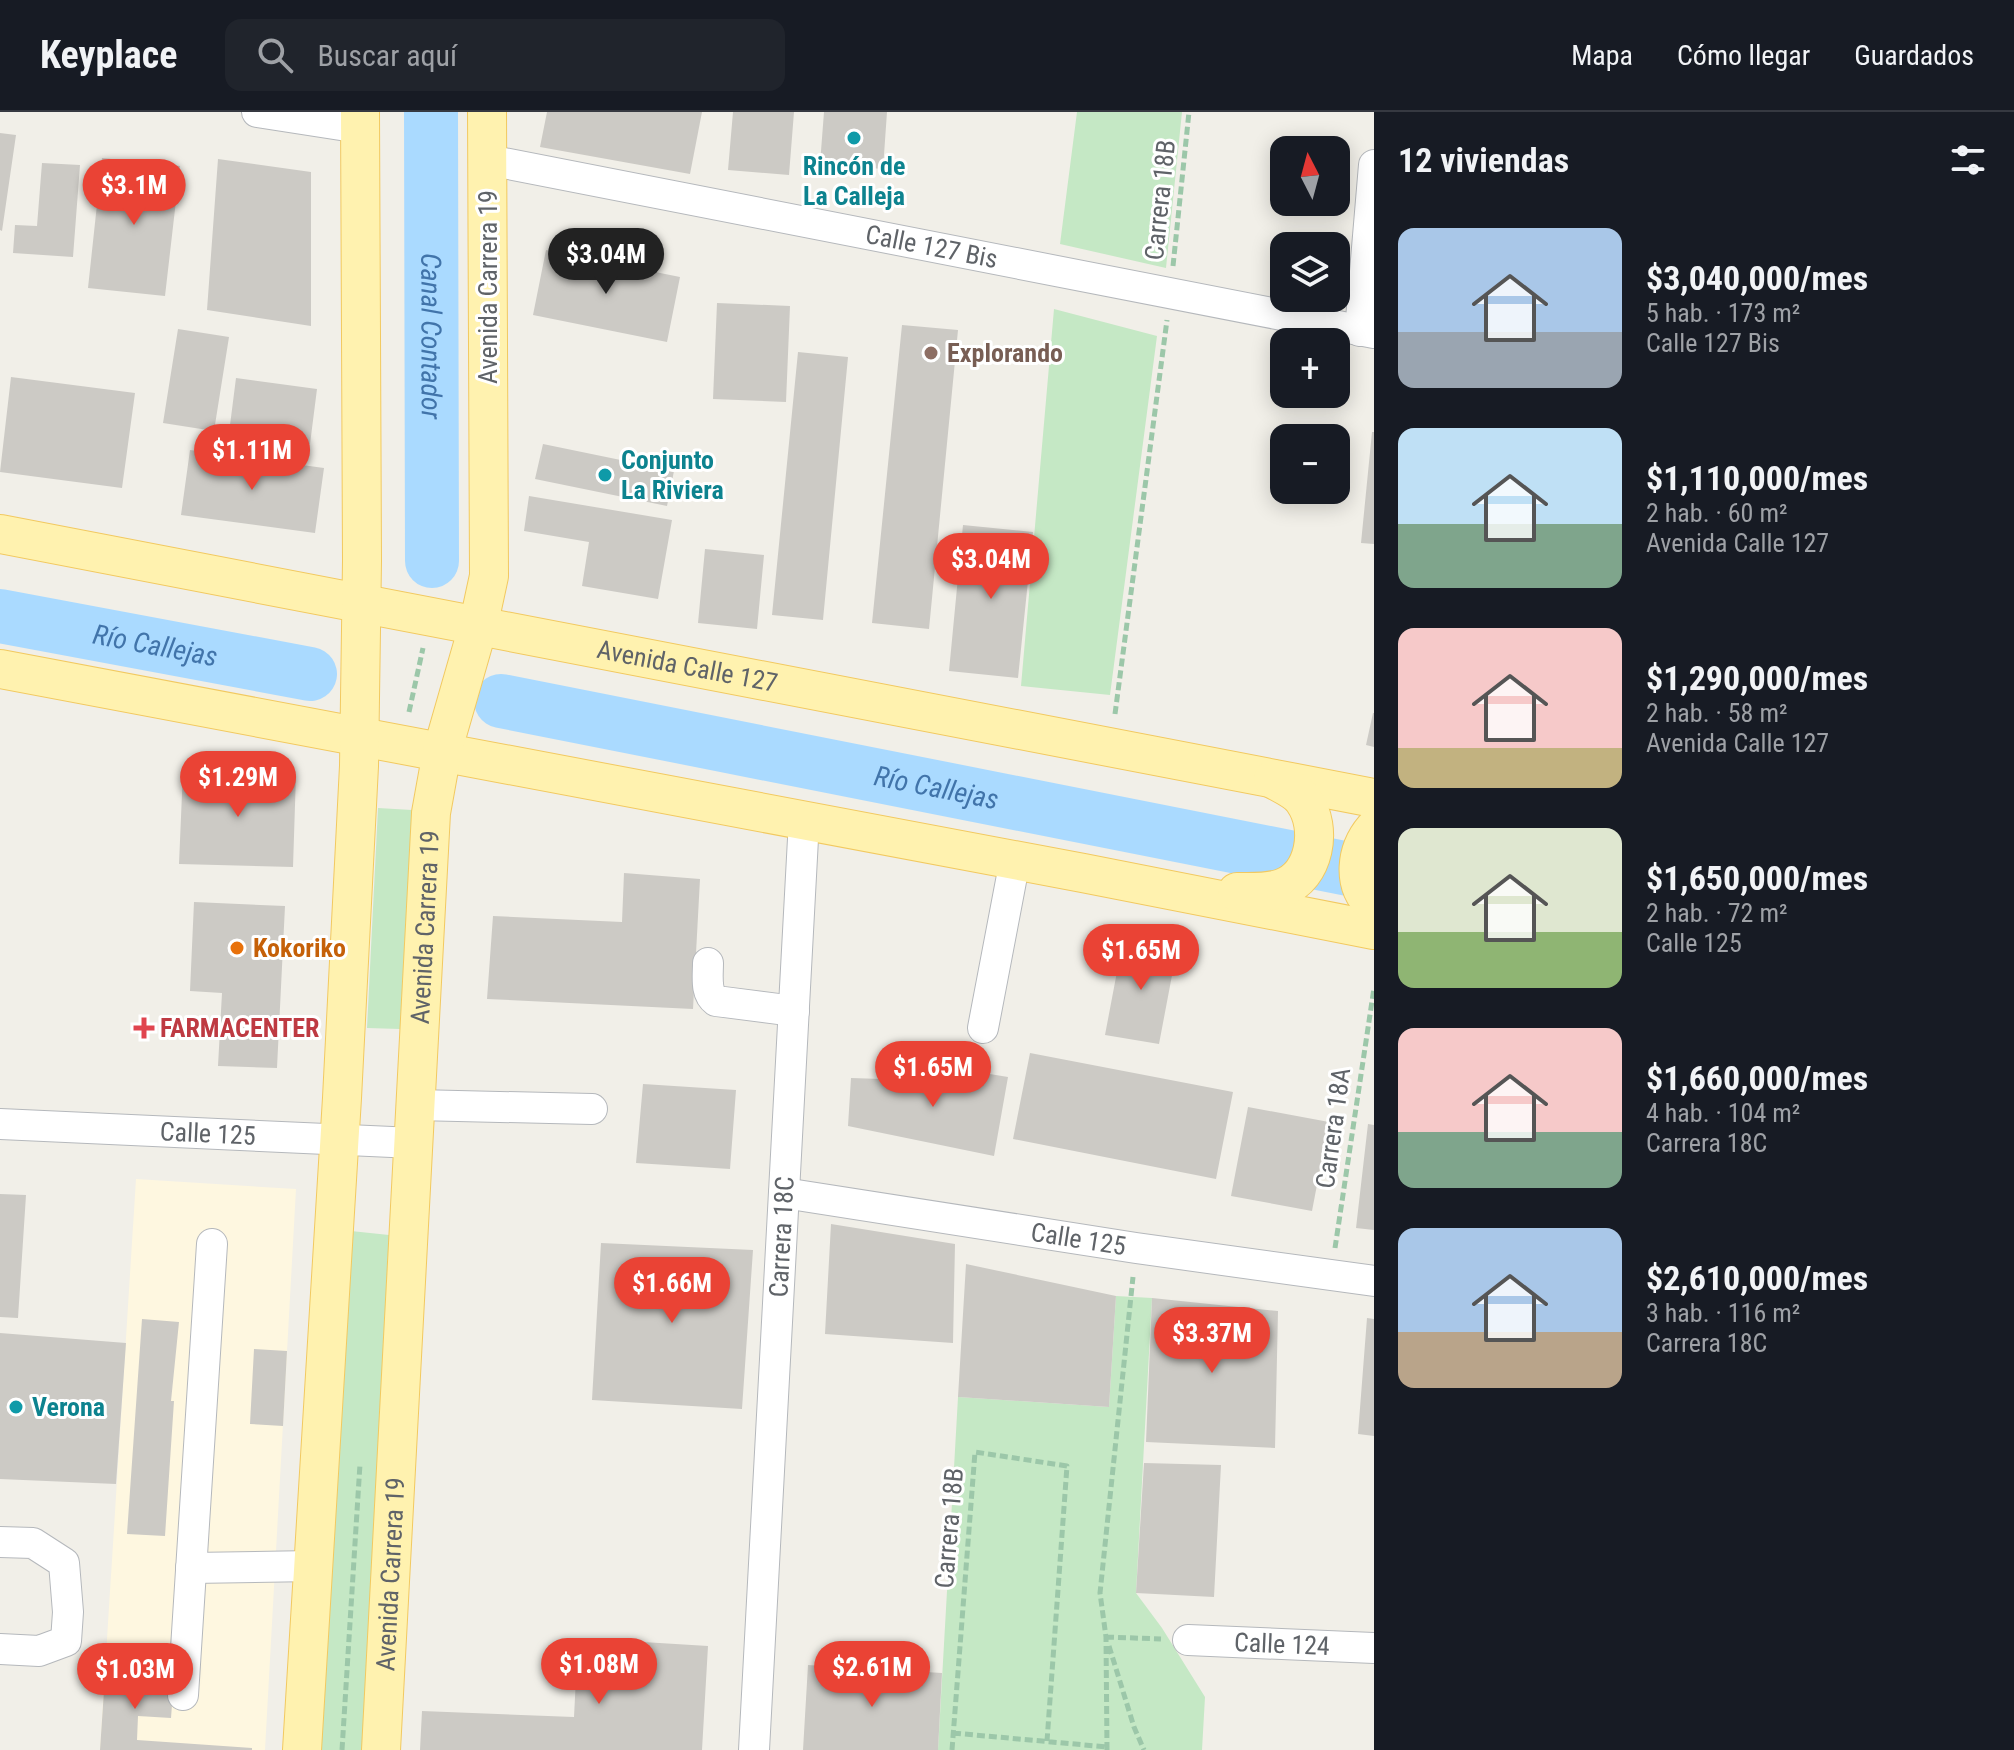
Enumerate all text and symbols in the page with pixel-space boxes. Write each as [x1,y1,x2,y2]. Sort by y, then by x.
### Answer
search box [225,19,785,91]
text: Keyplace [40,33,177,77]
icon: search [253,33,297,77]
text: Buscar aquí [317,38,457,73]
text: Mapa [1571,39,1633,72]
text: Cómo llegar [1677,39,1810,72]
text: Guardados [1854,39,1974,72]
marker: Rincón de La Calleja [845,129,863,147]
north arrow [1270,136,1350,216]
map controls [1270,136,1350,504]
street label: Carrera 18B [1139,138,1181,262]
icon: filters [1946,138,1990,182]
text: 12 viviendas [1398,140,1569,180]
place label: Rincón de La Calleja [803,151,905,211]
pin: $3.1M [78,159,190,227]
text: $3.1M [101,170,167,200]
street label: Avenida Carrera 19 [473,190,503,384]
street label: Calle 127 Bis [863,219,1000,274]
pin: $3.04M [541,228,671,296]
button: layers [1270,232,1350,312]
text: $3.04M [566,239,646,269]
water label: Canal Contador [415,253,448,420]
text: $3,040,000/mes [1646,258,1868,298]
icon: home [1462,260,1558,356]
text: 5 hab. · 173 m² [1646,298,1800,328]
button: + [1270,328,1350,408]
text: Calle 127 Bis [1646,328,1780,358]
place label: Explorando [947,338,1063,368]
marker: Explorando [922,344,940,362]
pin: $1.11M [187,424,317,492]
button: − [1270,424,1350,504]
text: $1.11M [212,435,292,465]
place label: Conjunto La Riviera [621,445,724,505]
text: $1,110,000/mes [1646,458,1868,498]
icon: home [1462,460,1558,556]
marker: Conjunto La Riviera [596,466,614,484]
text: 2 hab. · 60 m² [1646,498,1788,528]
text: Avenida Calle 127 [1646,528,1829,558]
pin: $3.04M [926,533,1056,601]
text: $3.04M [951,544,1031,574]
water label: Río Callejas [90,617,220,673]
street label: Avenida Calle 127 [595,634,780,698]
text: $1,290,000/mes [1646,658,1868,698]
icon: home [1462,660,1558,756]
text: 2 hab. · 58 m² [1646,698,1788,728]
text: Avenida Calle 127 [1646,728,1829,758]
pin: $1.29M [173,751,303,819]
water label: Río Callejas [872,759,1002,816]
text: $1.29M [198,762,278,792]
street label: Avenida Carrera 19 [405,830,445,1025]
text: $1,650,000/mes [1646,858,1868,898]
icon: home [1462,860,1558,956]
text: 2 hab. · 72 m² [1646,898,1788,928]
pin: $1.65M [1076,924,1206,992]
text: Calle 125 [1646,928,1742,958]
place label: Kokoriko [253,933,346,963]
text: $1.65M [1101,935,1181,965]
marker: Kokoriko [228,939,246,957]
place label: FARMACENTER [160,1013,319,1043]
marker: FARMACENTER [135,1019,153,1037]
pin: $1.65M [868,1041,998,1109]
text: $1.65M [893,1052,973,1082]
text: $1,660,000/mes [1646,1058,1868,1098]
icon: home [1462,1060,1558,1156]
street label: Carrera 18A [1310,1066,1356,1190]
text: 4 hab. · 104 m² [1646,1098,1800,1128]
street label: Calle 125 [159,1116,256,1151]
text: Carrera 18C [1646,1128,1767,1158]
street label: Carrera 18C [763,1175,800,1298]
street label: Calle 125 [1029,1217,1128,1261]
pin: $1.66M [607,1257,737,1325]
text: $2,610,000/mes [1646,1258,1868,1298]
icon: home [1462,1260,1558,1356]
text: $1.66M [632,1268,712,1298]
text: 3 hab. · 116 m² [1646,1298,1800,1328]
pin: $3.37M [1147,1307,1277,1375]
text: $3.37M [1172,1318,1252,1348]
text: Carrera 18C [1646,1328,1767,1358]
place label: Verona [32,1392,105,1422]
marker: Verona [7,1398,25,1416]
street label: Carrera 18B [929,1467,969,1589]
street label: Avenida Carrera 19 [370,1477,411,1672]
street label: Calle 124 [1233,1627,1331,1661]
pin: $1.08M [534,1638,664,1706]
pin: $2.61M [807,1641,937,1709]
pin: $1.03M [70,1643,200,1711]
text: $1.08M [559,1649,639,1679]
text: $2.61M [832,1652,912,1682]
text: $1.03M [95,1654,175,1684]

